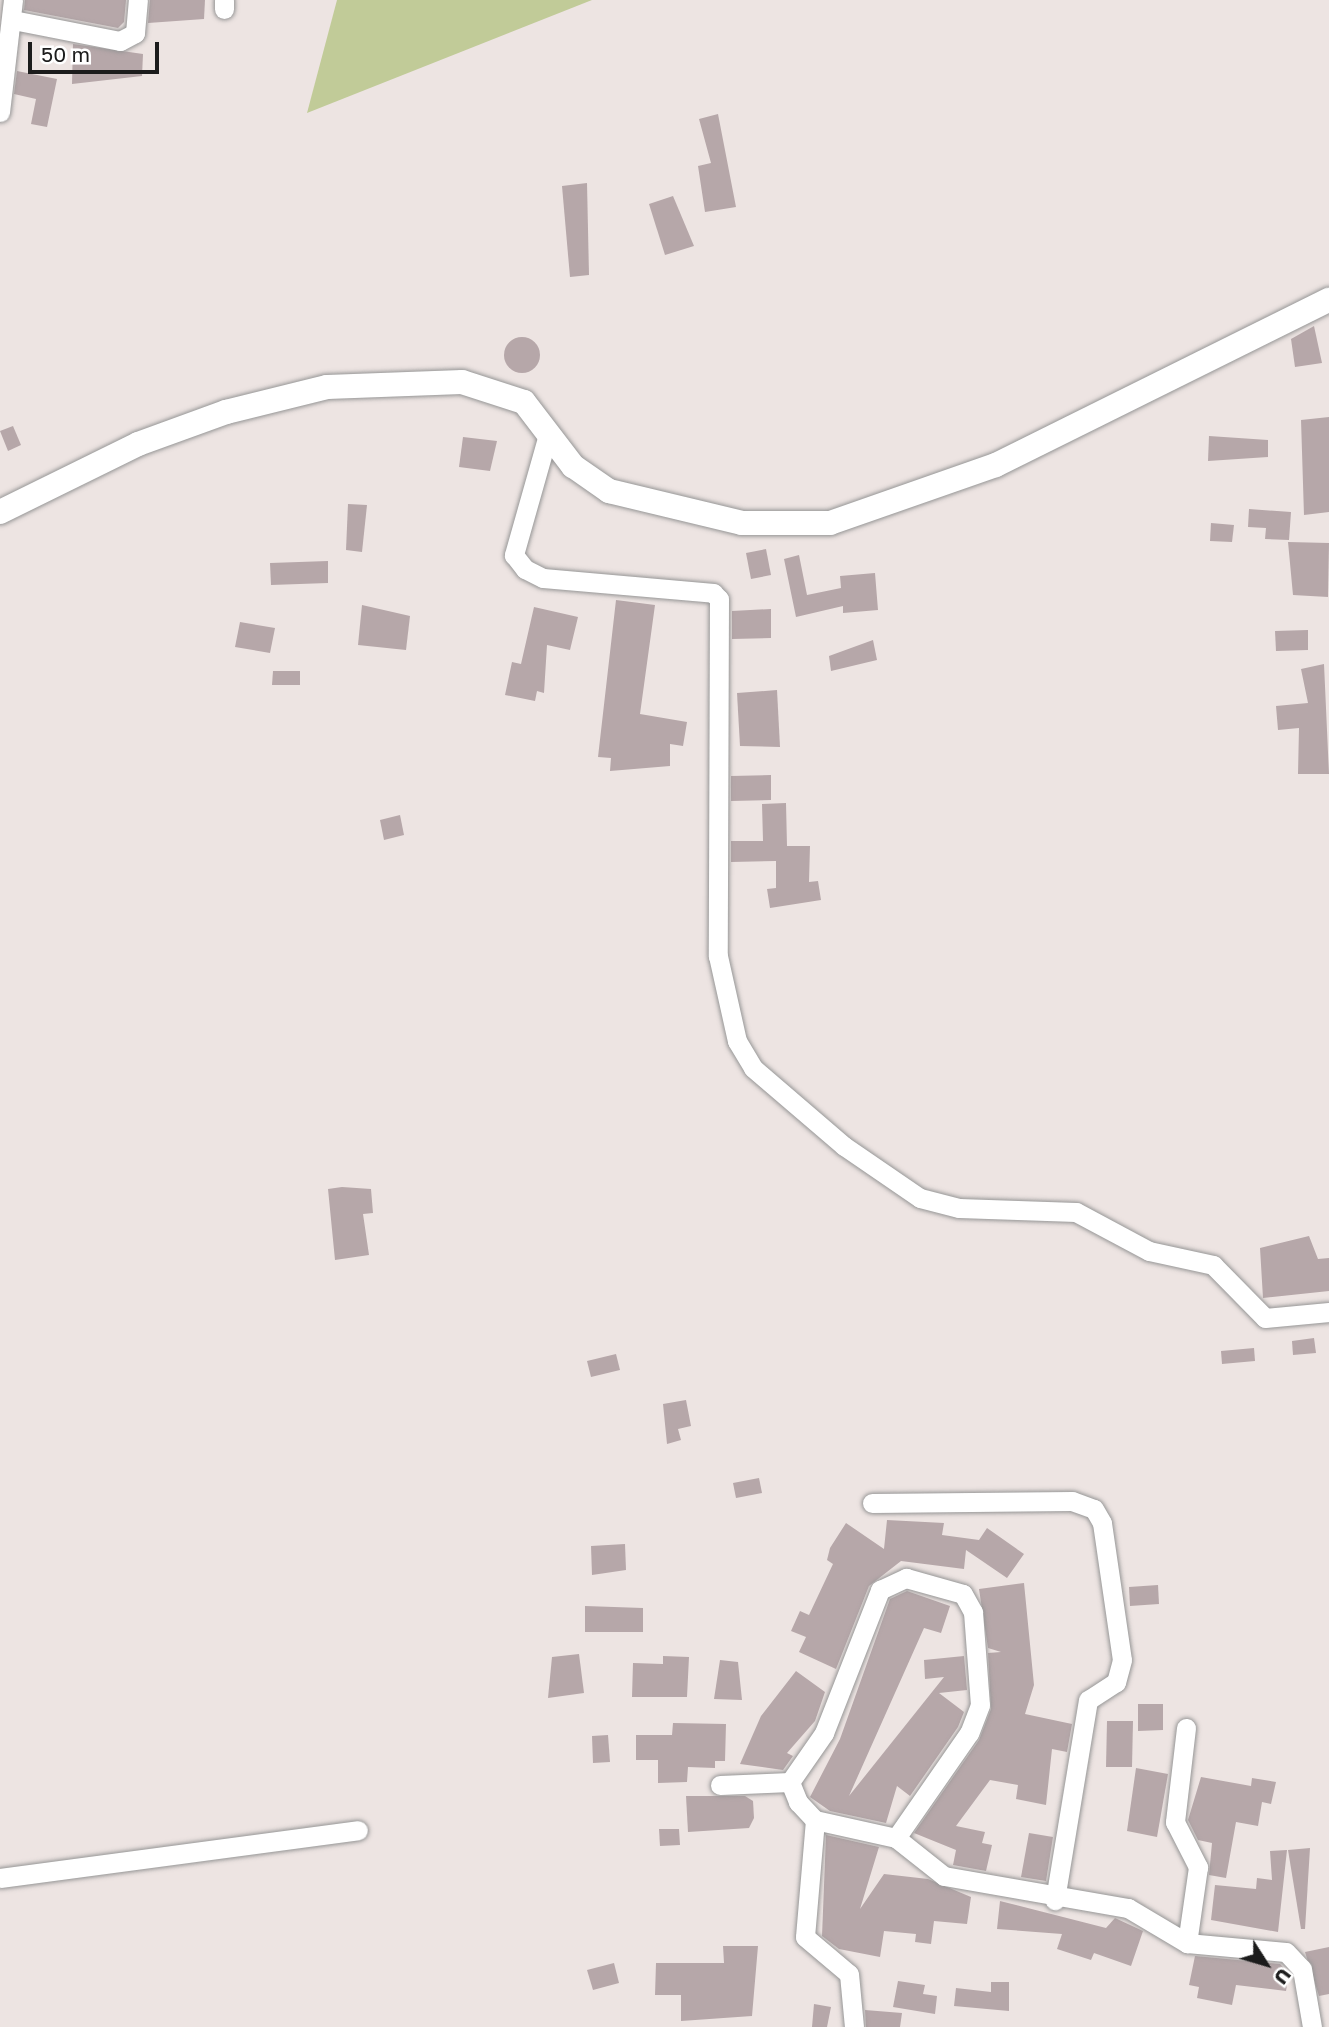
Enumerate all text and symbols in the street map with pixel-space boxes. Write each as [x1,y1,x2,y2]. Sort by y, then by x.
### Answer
scale bar [32,28,163,72]
text: 50 m [41,41,90,67]
north arrow [1231,1929,1301,1999]
text: U [1270,1964,1297,1989]

